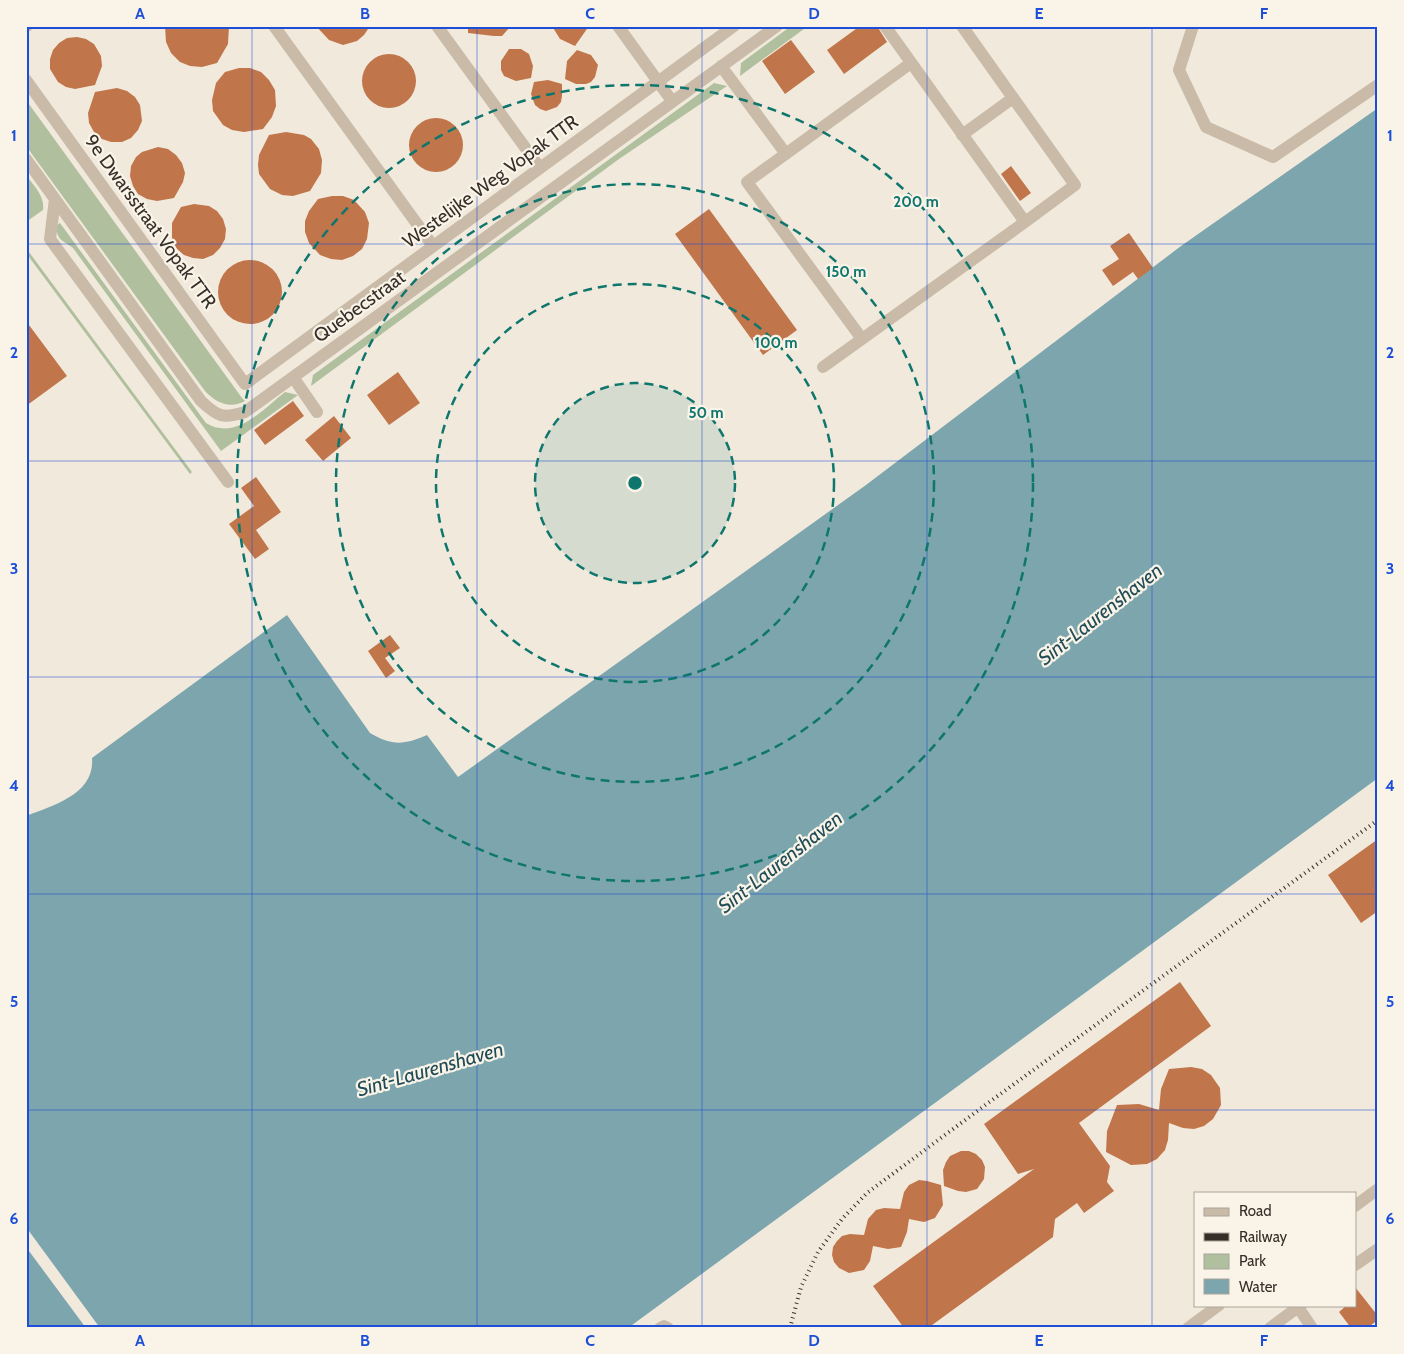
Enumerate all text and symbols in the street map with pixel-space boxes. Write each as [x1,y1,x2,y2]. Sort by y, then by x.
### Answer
text: A [135,4,145,23]
text: B [360,4,370,23]
text: C [585,4,595,23]
text: D [808,4,820,23]
text: E [1034,4,1044,23]
text: F [1260,4,1269,23]
street label: Westelijke Weg Vopak TTR [398,110,583,253]
text: 1 [11,126,17,145]
text: 1 [1387,126,1393,145]
street label: 9e Dwarsstraat Vopak TTR [80,130,222,313]
text: 200 m [893,193,939,211]
text: 150 m [826,263,866,281]
street label: Quebecstraat [309,265,410,347]
text: 100 m [754,334,798,352]
text: 2 [10,343,18,362]
text: 2 [1386,343,1394,362]
text: 50 m [688,404,724,422]
centre of rings [626,474,644,492]
water label: Sint-Laurenshaven [1033,558,1167,670]
text: 3 [10,559,18,578]
text: 3 [1386,559,1394,578]
text: 4 [9,776,19,795]
text: 4 [1385,776,1395,795]
water label: Sint-Laurenshaven [713,806,847,918]
text: 5 [10,992,18,1011]
text: 5 [1386,992,1394,1011]
water label: Sint-Laurenshaven [354,1037,506,1101]
legend [1194,1192,1356,1306]
text: Road [1239,1202,1272,1220]
text: 6 [10,1209,19,1228]
text: 6 [1386,1209,1395,1228]
text: Railway [1239,1228,1288,1246]
text: Park [1239,1252,1266,1270]
text: Water [1239,1278,1277,1296]
text: A [135,1331,145,1350]
text: B [360,1331,370,1350]
text: C [585,1331,595,1350]
text: D [808,1331,820,1350]
text: E [1034,1331,1044,1350]
text: F [1260,1331,1269,1350]

